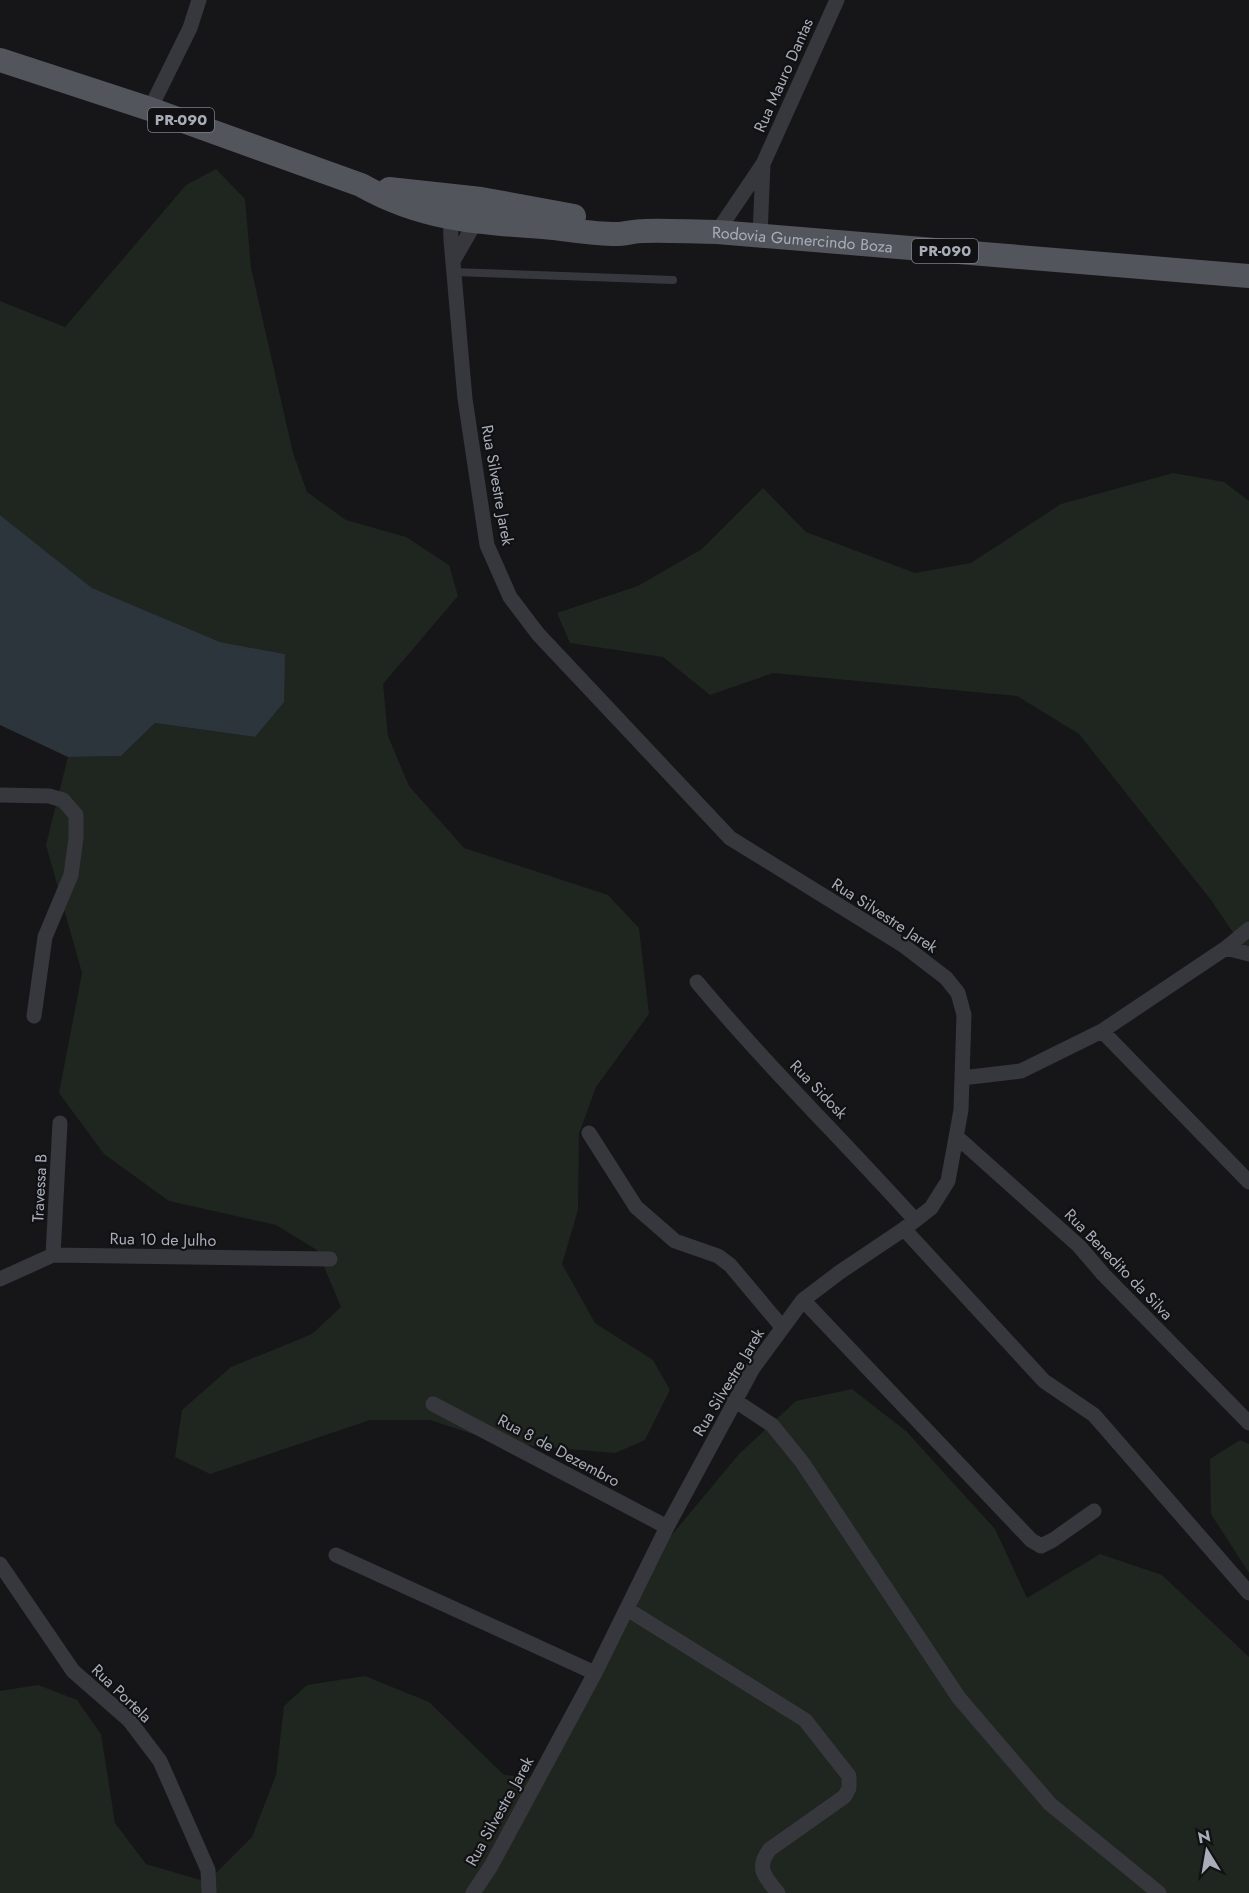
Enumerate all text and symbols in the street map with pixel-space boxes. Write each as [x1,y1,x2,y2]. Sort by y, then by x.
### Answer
street label: Rua Mauro Dantas [748,14,819,136]
road number: PR-090 [148,108,214,132]
street label: Rodovia Gumercindo Boza [712,221,894,258]
road number: PR-090 [912,239,978,263]
street label: Rua Silvestre Jarek [476,423,520,548]
street label: Rua Silvestre Jarek [827,873,943,959]
street label: Rua Sidosk [785,1055,853,1125]
street label: Travessa B [26,1153,53,1223]
street label: Rua Benedito da Silva [1059,1203,1178,1325]
street label: Rua 10 de Julho [109,1227,217,1252]
street label: Rua Silvestre Jarek [687,1323,770,1441]
street label: Rua 8 de Dezembro [494,1409,624,1492]
street label: Rua Portela [86,1659,157,1728]
street label: Rua Silvestre Jarek [460,1751,540,1870]
north arrow [1177,1821,1237,1881]
text: N [1196,1824,1213,1849]

